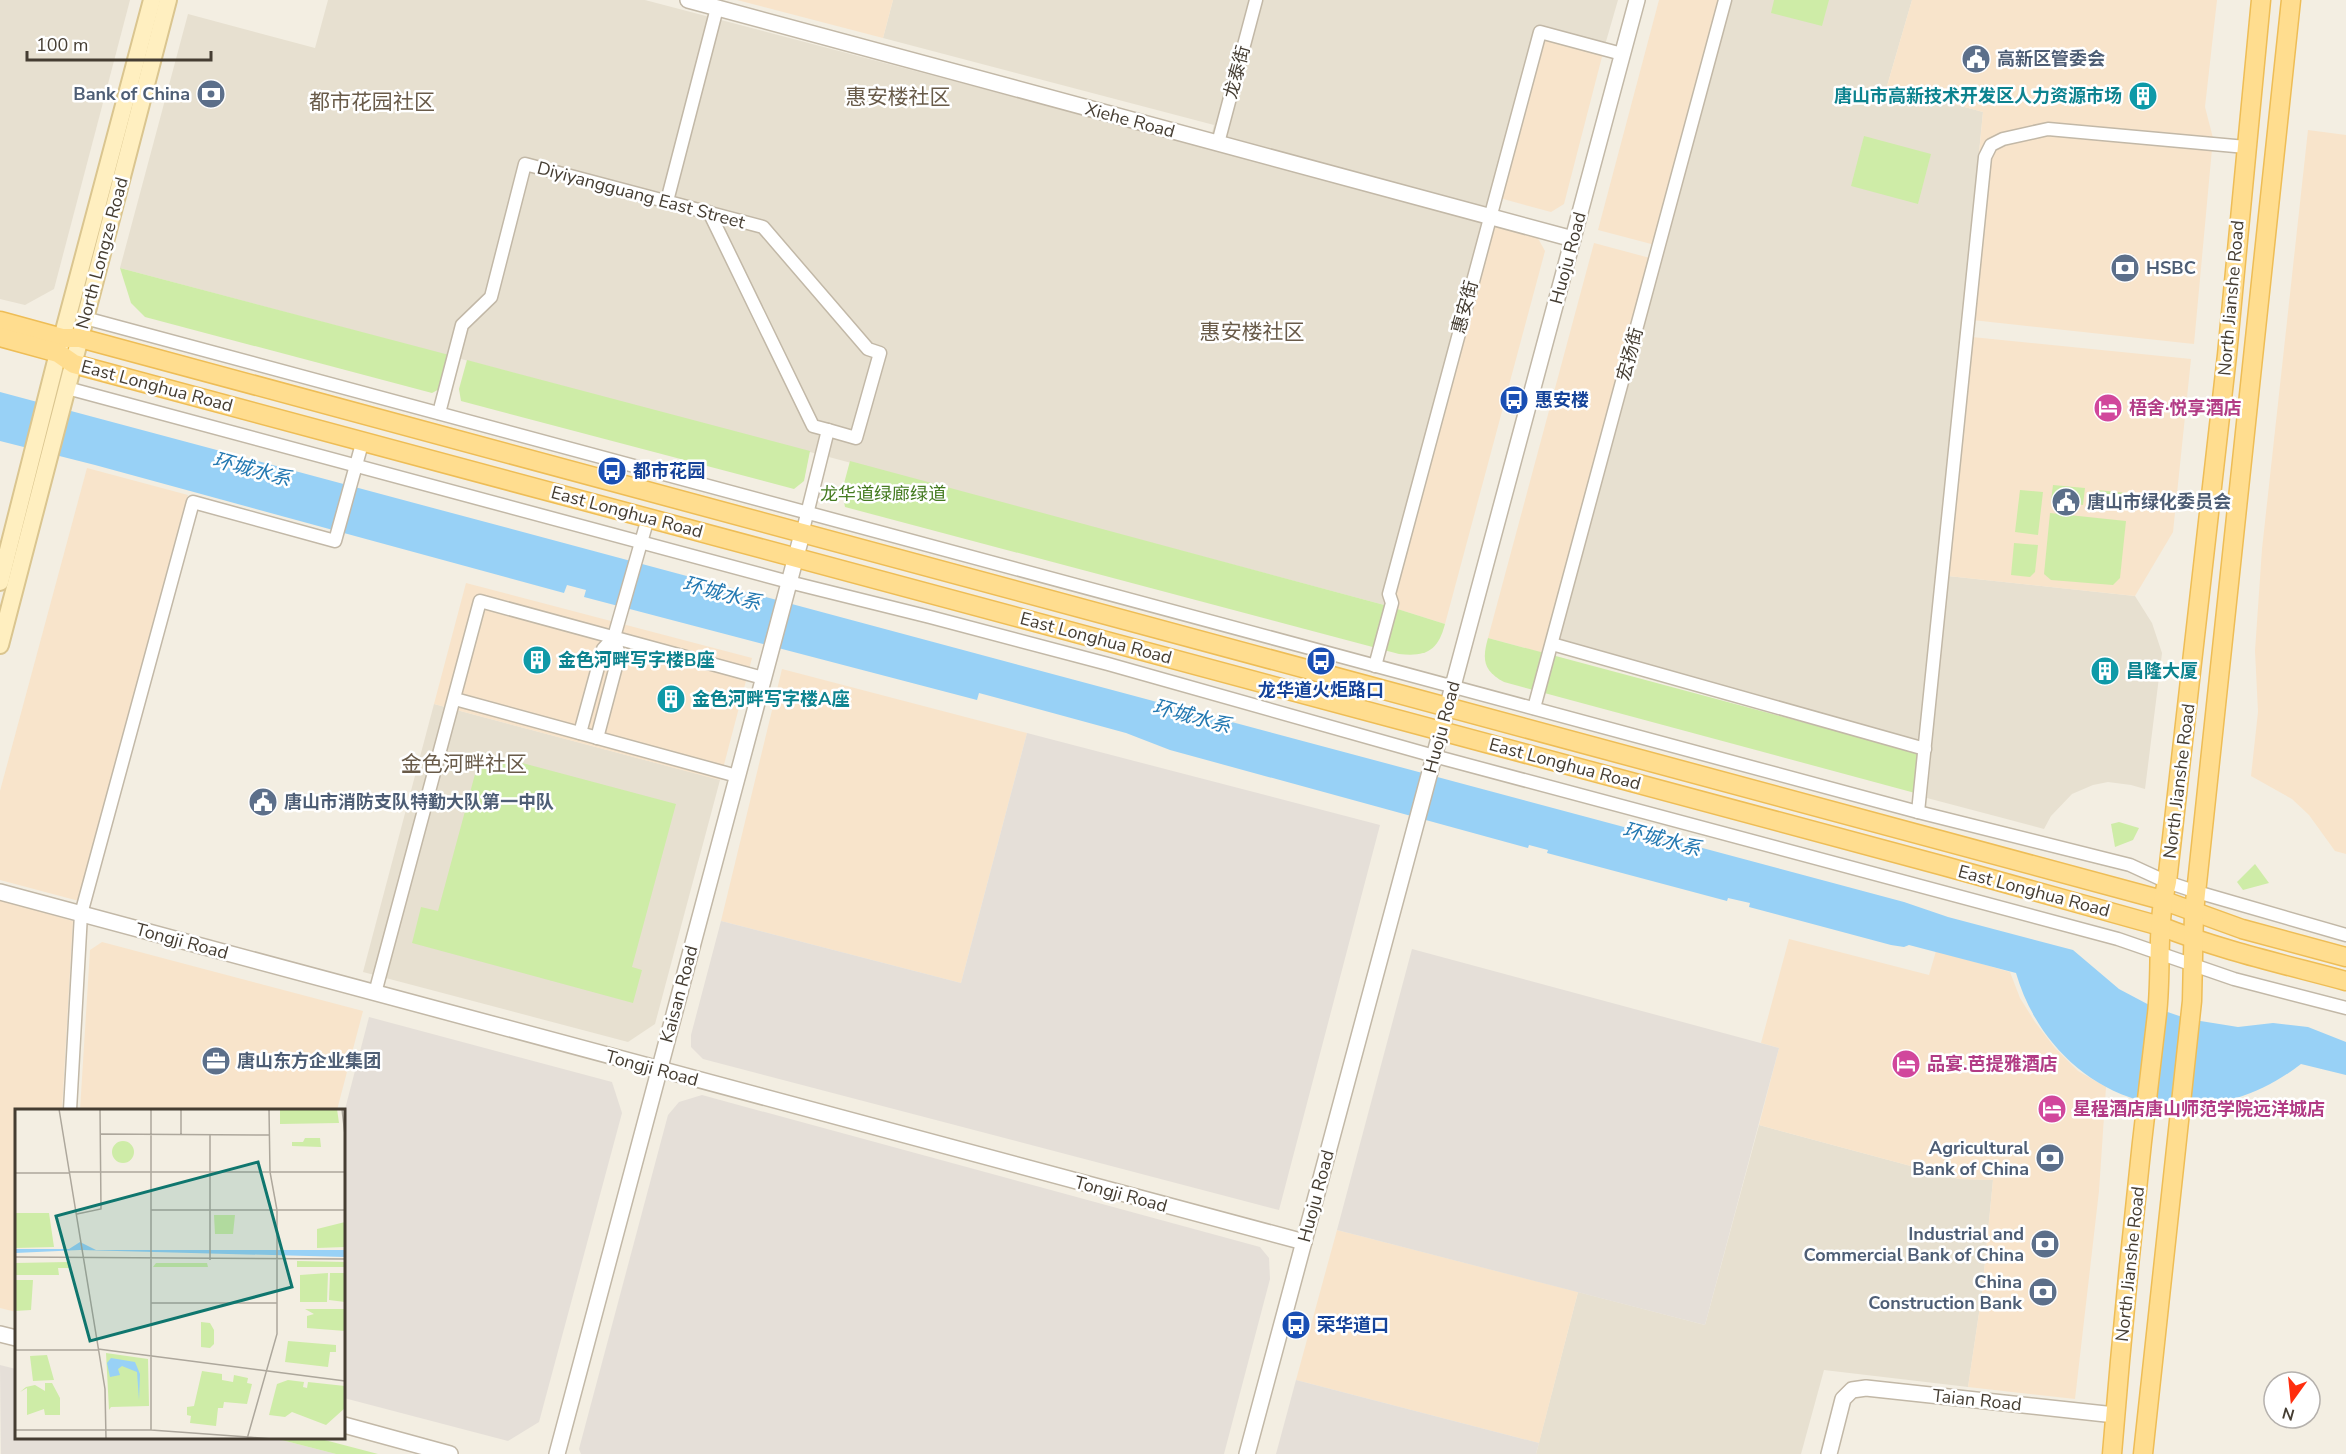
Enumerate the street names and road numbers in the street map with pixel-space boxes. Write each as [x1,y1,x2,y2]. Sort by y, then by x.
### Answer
street label: 龙泰街 [1218,43,1256,101]
street label: Xiehe Road [1083,97,1177,143]
street label: Diyiyangguang East Street [534,156,748,235]
street label: North Longze Road [70,174,134,332]
street label: Huoju Road [1544,209,1592,307]
street label: North Jianshe Road [2212,219,2250,377]
street label: 惠安街 [1446,278,1484,336]
street label: 宏扬街 [1611,325,1649,383]
street label: East Longhua Road [78,354,236,418]
street label: East Longhua Road [548,480,706,544]
street label: East Longhua Road [1017,606,1175,670]
street label: Huoju Road [1418,678,1466,776]
street label: North Jianshe Road [2158,702,2200,860]
street label: East Longhua Road [1486,732,1644,796]
street label: East Longhua Road [1955,859,2113,923]
street label: Tongji Road [133,917,231,965]
street label: Kaisan Road [654,943,704,1045]
street label: Tongji Road [603,1044,701,1092]
street label: Huoju Road [1292,1147,1340,1245]
street label: Tongji Road [1072,1170,1170,1218]
street label: North Jianshe Road [2110,1185,2150,1343]
street label: Taian Road [1931,1383,2023,1417]

